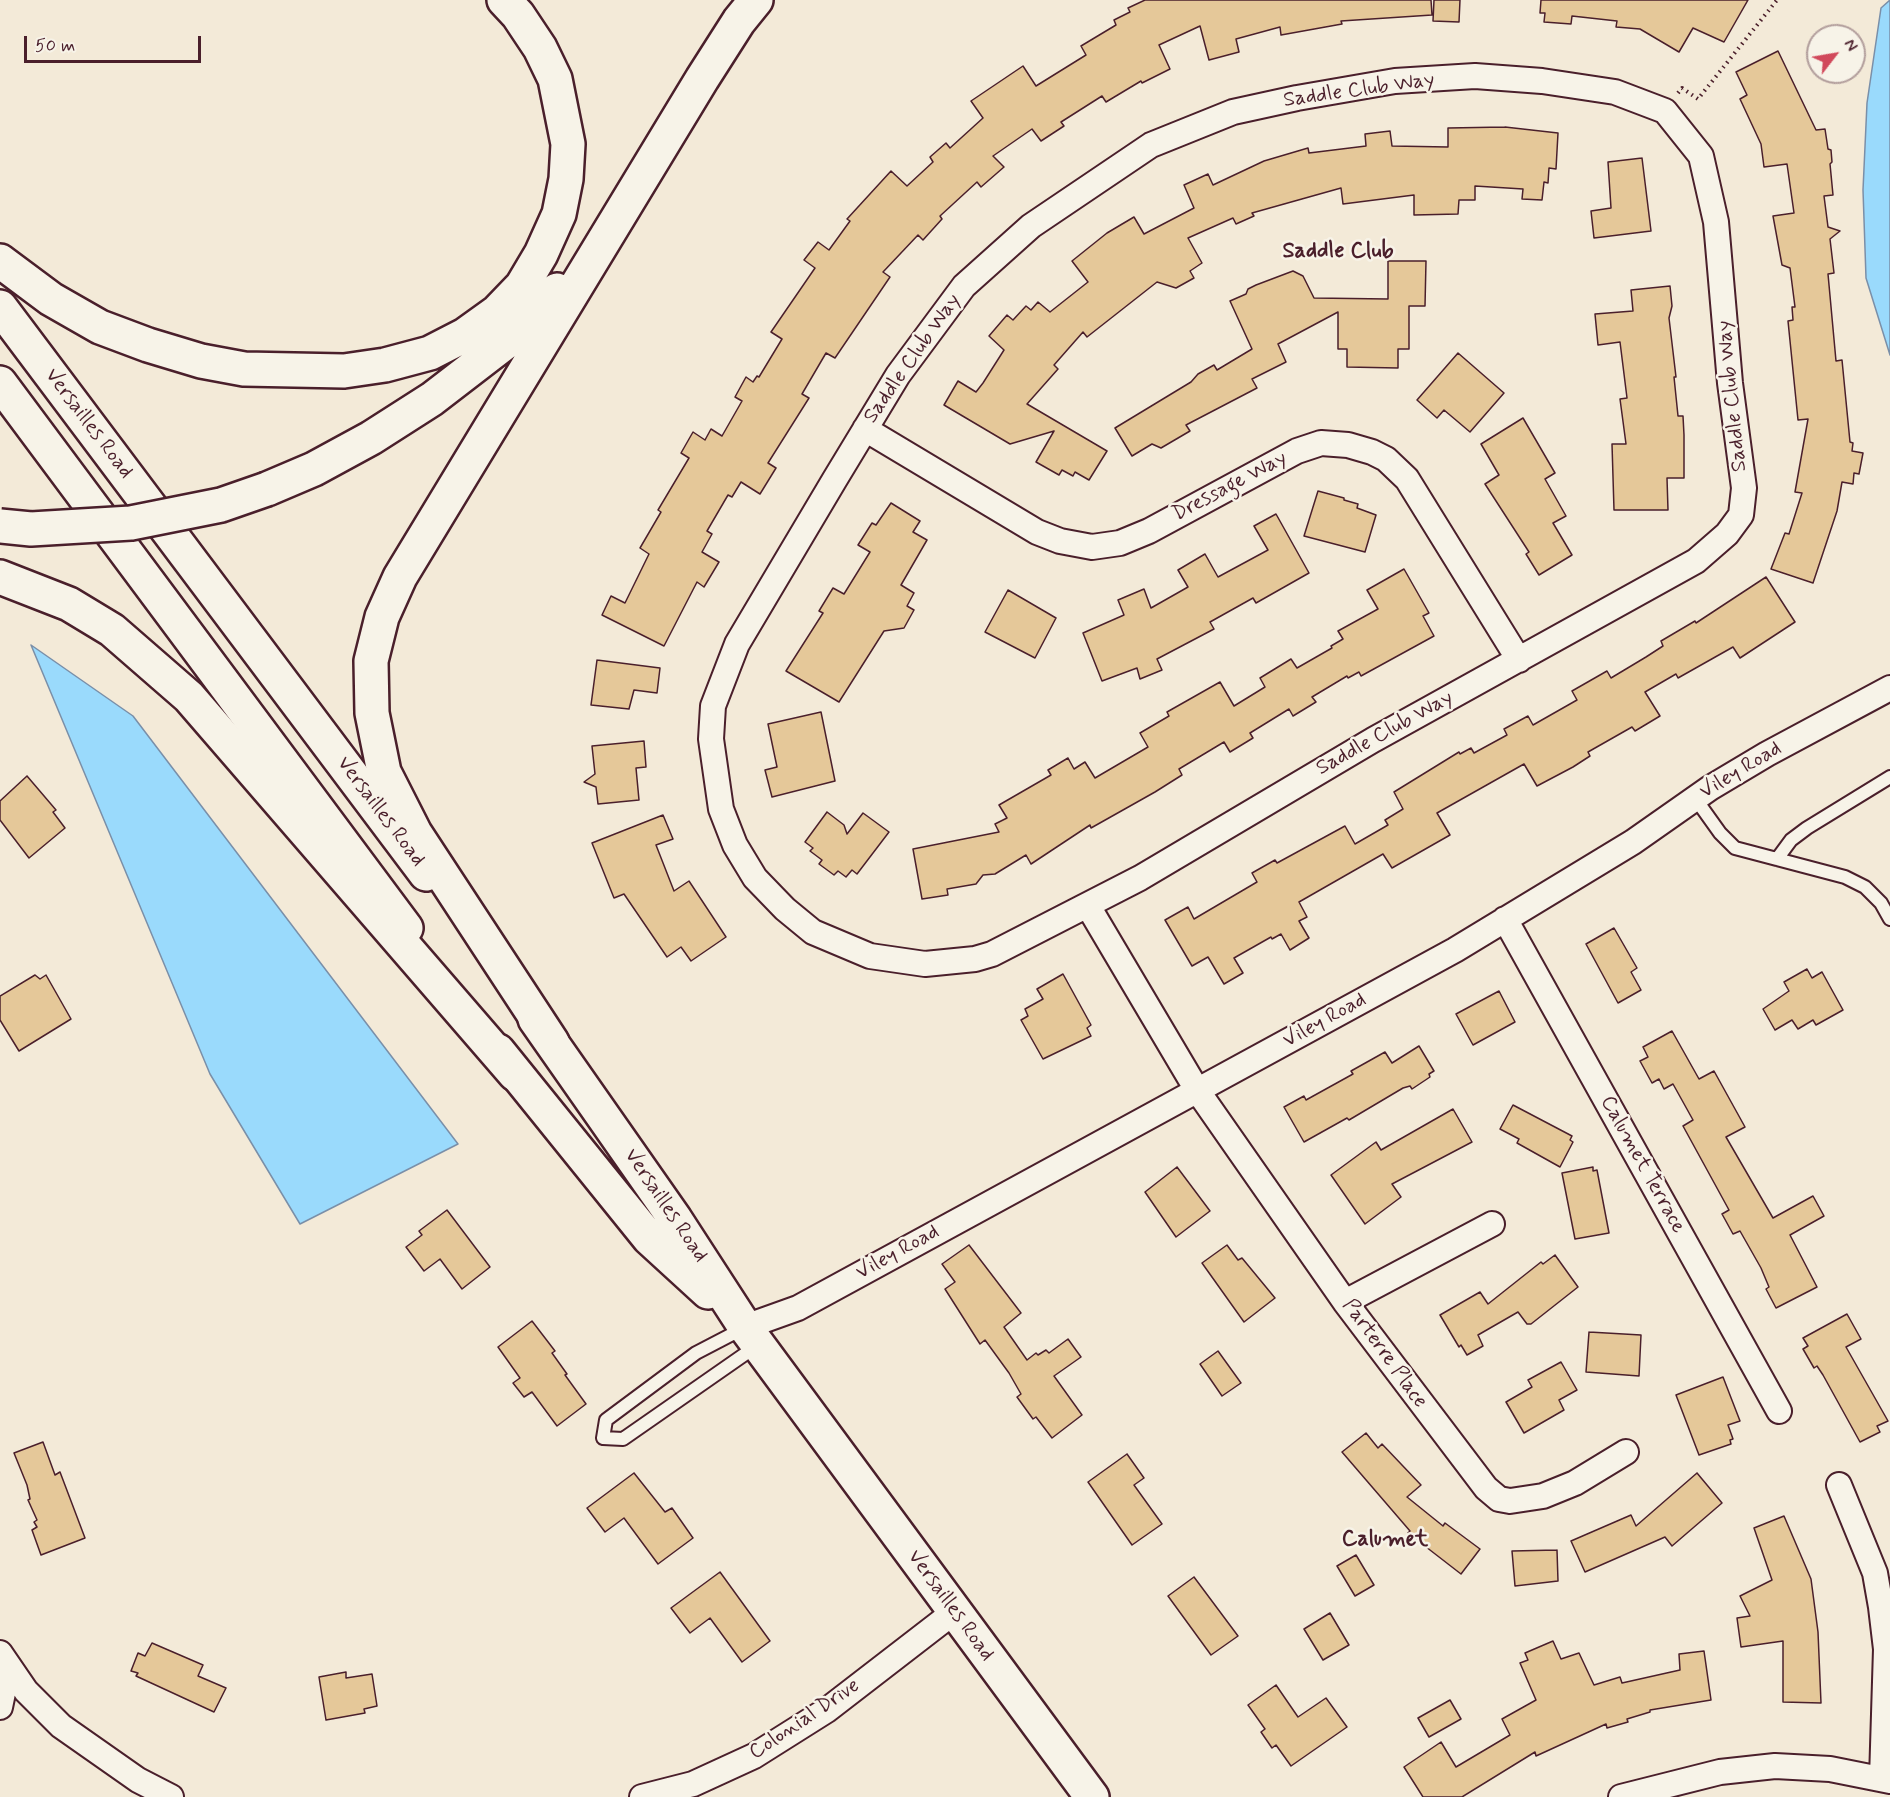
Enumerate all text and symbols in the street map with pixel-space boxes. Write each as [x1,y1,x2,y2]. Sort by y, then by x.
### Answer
scale bar [27,24,204,62]
north arrow [1806,24,1866,84]
text: 50 m [35,34,75,58]
text: N [1838,36,1862,55]
street label: Saddle Club Way [1282,68,1436,114]
district label: Saddle Club [1282,239,1394,265]
street label: Saddle Club Way [859,289,967,429]
street label: Saddle Club Way [1713,319,1753,473]
street label: Versailles Road [38,364,138,484]
street label: Dressage Way [1169,446,1291,528]
street label: Saddle Club Way [1312,686,1458,782]
street label: Viley Road [1696,737,1786,805]
street label: Versailles Road [330,752,430,872]
street label: Viley Road [1279,988,1371,1054]
street label: Calumet Terrace [1594,1092,1690,1238]
street label: Versailles Road [618,1144,712,1268]
street label: Viley Road [852,1220,944,1286]
street label: Parterre Place [1336,1295,1432,1413]
district label: Calumet [1342,1527,1428,1553]
street label: Versailles Road [901,1545,999,1667]
street label: Colonial Drive [745,1674,865,1766]

